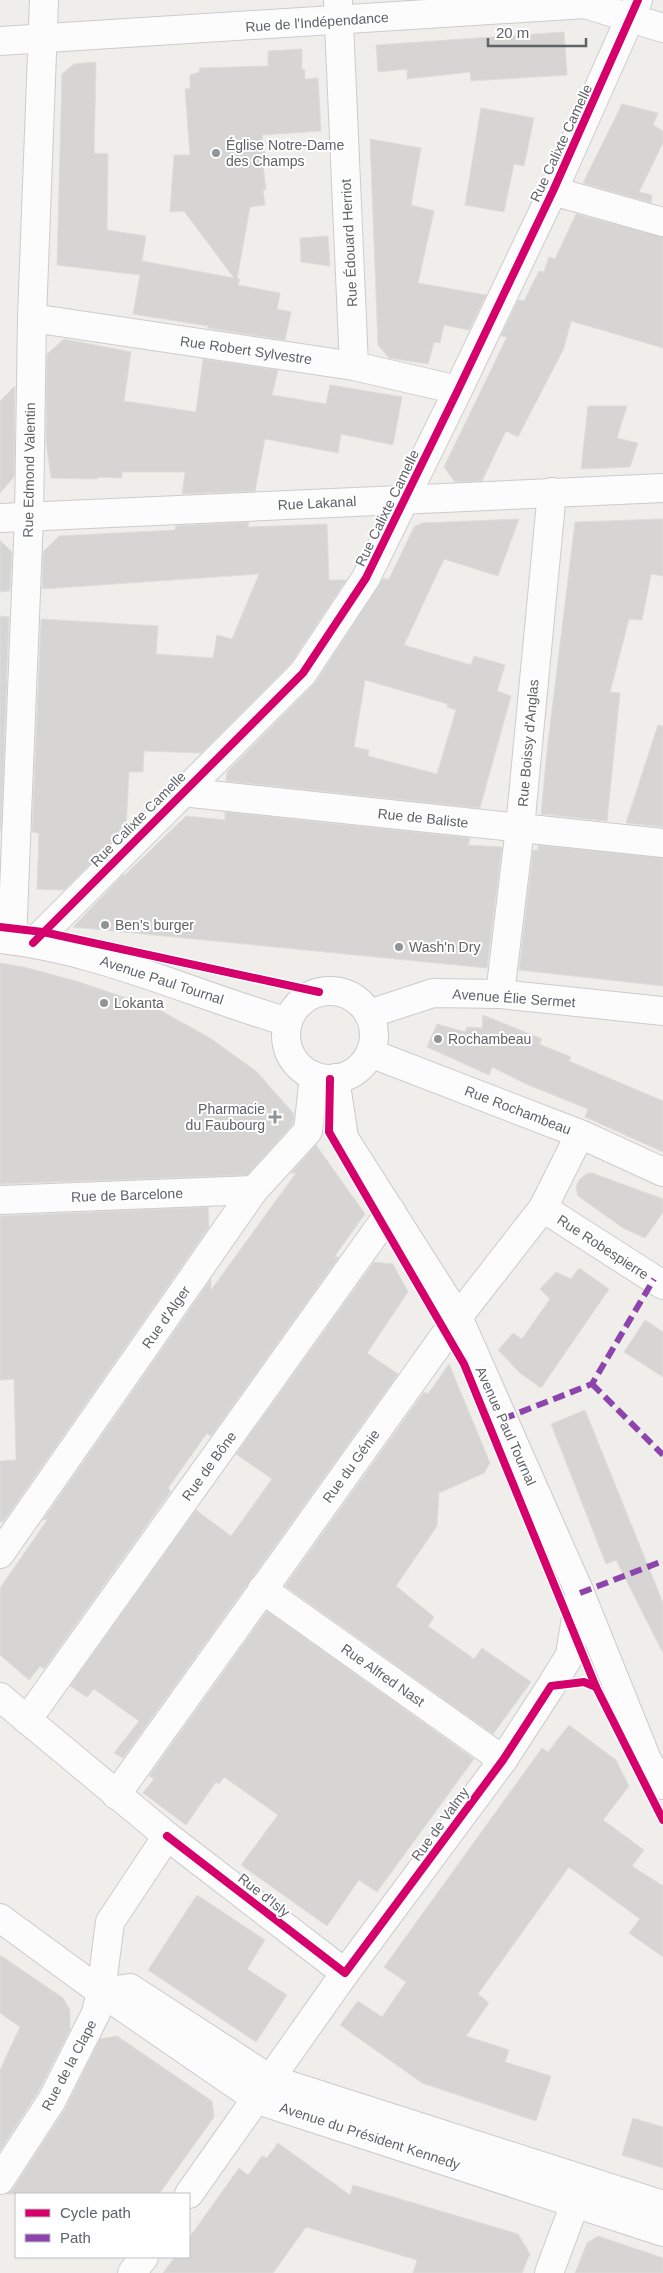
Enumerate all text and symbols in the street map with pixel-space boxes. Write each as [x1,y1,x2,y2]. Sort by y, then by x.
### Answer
street label: Rue de l'Indépendance [245,9,389,35]
scale bar [488,15,586,47]
text: 20 m [496,24,529,41]
street label: Rue Calixte Camelle [527,82,595,204]
place label: Église Notre-Dame des Champs [226,137,344,169]
marker: Église Notre-Dame des Champs [210,147,222,159]
street label: Rue Édouard Herriot [338,178,360,308]
street label: Rue Robert Sylvestre [179,333,313,367]
street label: Rue Edmond Valentin [20,402,38,538]
street label: Rue Calixte Camelle [352,447,422,569]
street label: Rue Lakanal [277,493,357,513]
street label: Rue Boissy d'Anglas [514,679,542,807]
street label: Rue Calixte Camelle [87,768,189,870]
street label: Rue de Baliste [377,805,469,831]
place label: Ben's burger [115,917,194,933]
marker: Ben's burger [99,919,111,931]
place label: Wash'n Dry [409,939,480,955]
marker: Wash'n Dry [393,941,405,953]
street label: Avenue Paul Tournal [98,953,226,1007]
street label: Avenue Élie Sermet [452,986,576,1010]
place label: Lokanta [114,995,164,1011]
marker: Lokanta [98,997,110,1009]
place label: Rochambeau [448,1031,531,1047]
marker: Rochambeau [432,1033,444,1045]
street label: Rue Rochambeau [462,1082,574,1138]
place label: Pharmacie du Faubourg [186,1101,265,1133]
marker: Pharmacie du Faubourg [269,1111,281,1123]
street label: Rue de Barcelone [71,1185,183,1205]
street label: Rue Robespierre [554,1211,652,1283]
street label: Rue d'Alger [139,1282,194,1351]
street label: Avenue Paul Tournal [473,1364,539,1488]
street label: Rue du Génie [319,1426,383,1506]
street label: Rue de Bône [179,1428,240,1504]
street label: Rue Alfred Nast [338,1640,428,1710]
street label: Rue de Valmy [408,1784,472,1864]
street label: Rue d'Isly [235,1870,293,1920]
street label: Rue de la Clape [38,2017,100,2113]
street label: Avenue du Président Kennedy [278,2099,462,2173]
legend [15,2193,190,2258]
text: Cycle path [60,2204,131,2221]
text: Path [60,2229,91,2246]

